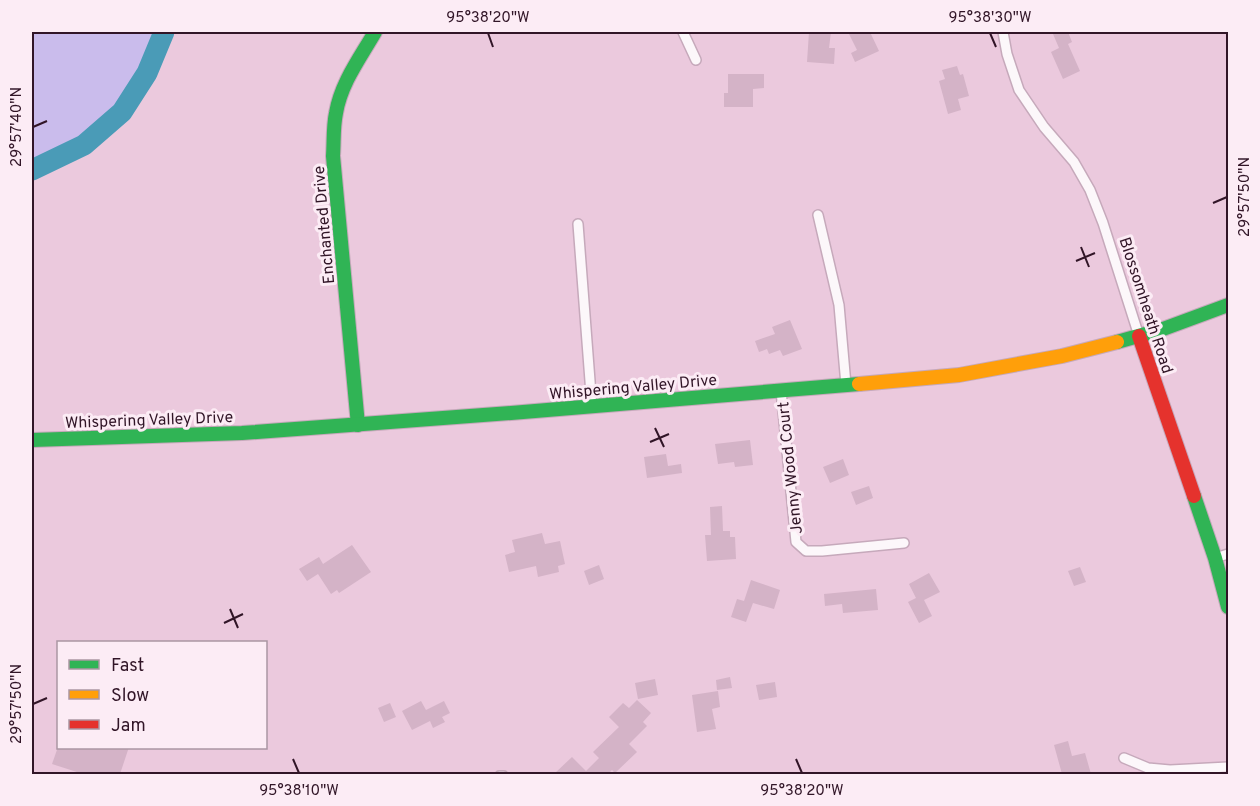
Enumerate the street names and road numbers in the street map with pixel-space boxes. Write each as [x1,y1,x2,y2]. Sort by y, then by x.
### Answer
street label: Enchanted Drive [310,165,340,285]
street label: Blossomheath Road [1114,235,1177,376]
street label: Whispering Valley Drive [549,371,718,405]
street label: Jenny Wood Court [774,401,808,535]
street label: Whispering Valley Drive [65,408,233,434]

